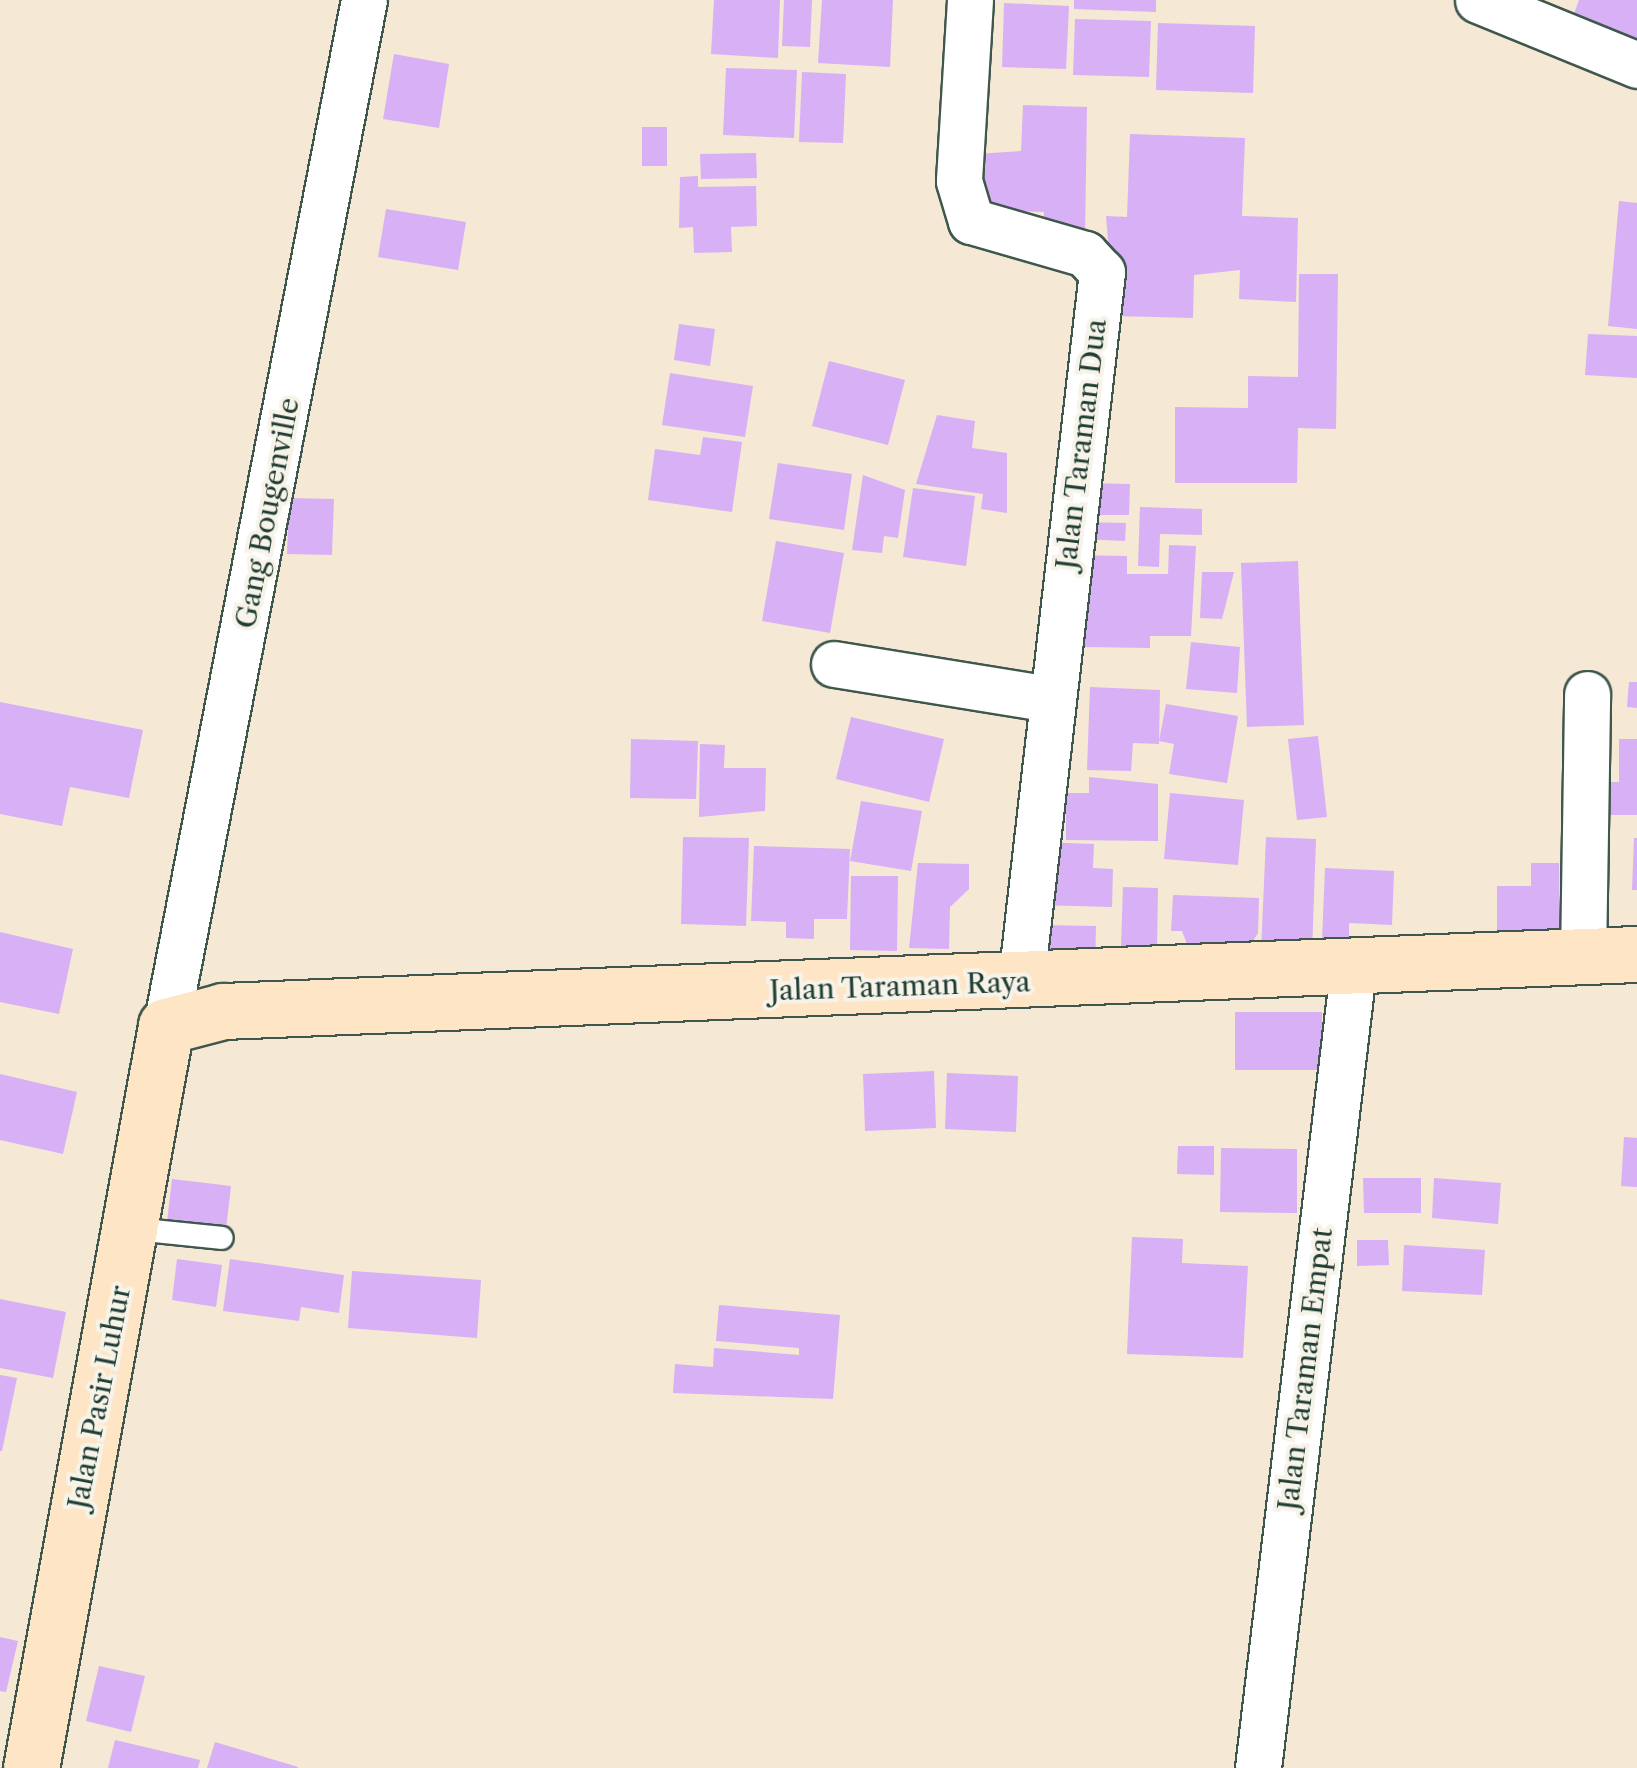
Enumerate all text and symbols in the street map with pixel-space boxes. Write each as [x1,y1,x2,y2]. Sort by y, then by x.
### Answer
street label: Jalan Taraman Dua [1049,317,1113,571]
street label: Gang Bougenville [228,395,306,631]
street label: Jalan Taraman Raya [769,965,1031,1007]
street label: Jalan Taraman Empat [1271,1226,1339,1512]
street label: Jalan Pasir Luhur [61,1282,137,1512]

